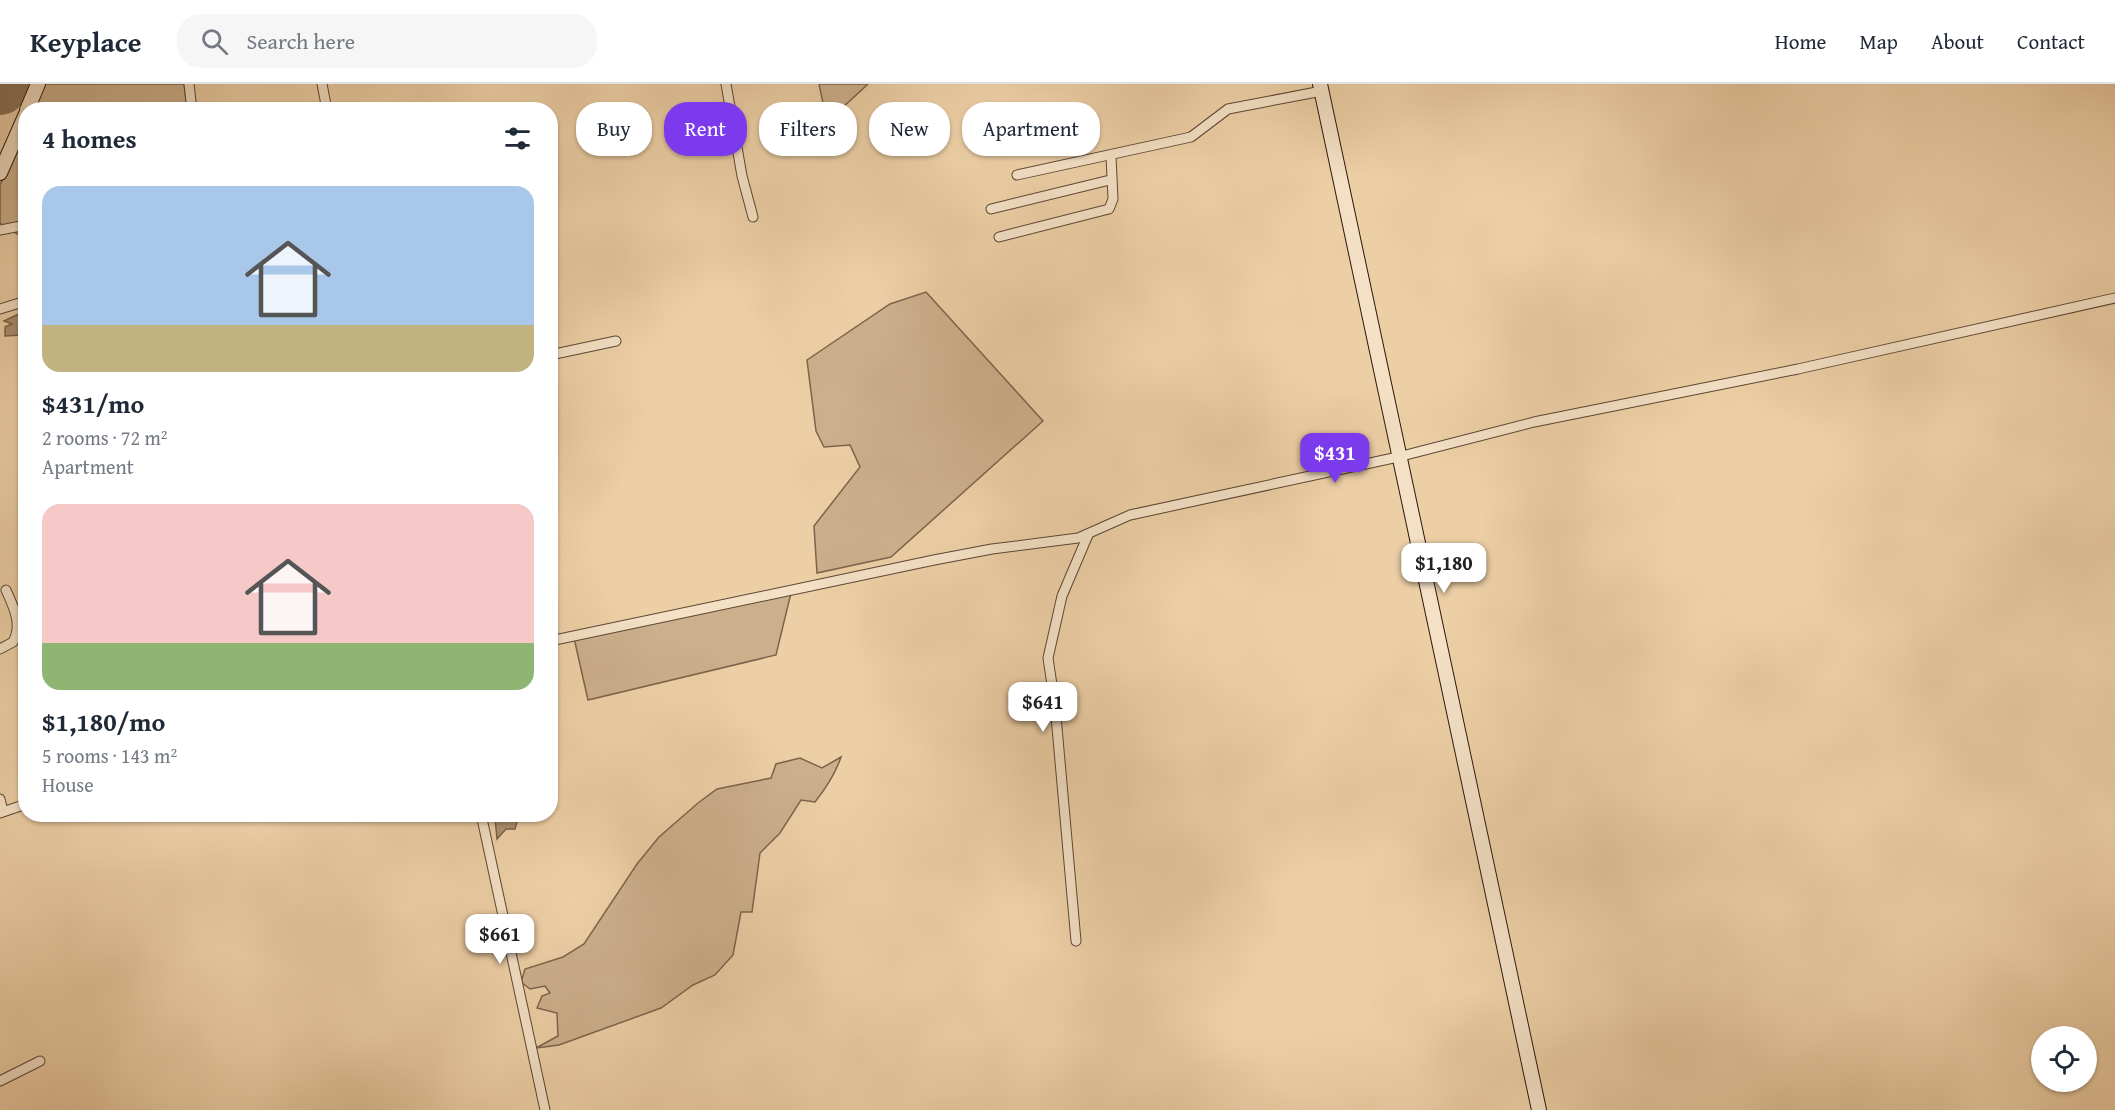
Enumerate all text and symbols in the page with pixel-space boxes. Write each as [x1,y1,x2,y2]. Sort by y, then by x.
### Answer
search box [177,14,597,68]
text: Keyplace [30,21,141,62]
icon: search [198,25,231,58]
text: Search here [246,25,355,57]
text: Home [1775,26,1826,57]
text: Map [1859,26,1898,57]
text: About [1931,26,1984,57]
text: Contact [2017,26,2085,57]
chip: Buy [576,102,652,156]
chip: Rent [664,102,747,156]
chip: Filters [759,102,857,156]
chip: New [869,102,950,156]
chip: Apartment [962,102,1100,156]
text: 4 homes [42,119,137,158]
icon: filters [501,122,534,155]
icon: home [234,225,342,333]
text: $431/mo [42,384,144,423]
text: 2 rooms · 72 m² [42,423,168,452]
pin: $431 [1299,433,1371,484]
text: $431 [1314,438,1356,467]
text: Apartment [42,452,134,481]
icon: home [234,543,342,651]
pin: $1,180 [1395,543,1493,594]
text: $1,180 [1415,548,1473,577]
pin: $641 [1007,682,1079,733]
text: $641 [1022,687,1064,716]
text: $1,180/mo [42,702,165,741]
text: 5 rooms · 143 m² [42,741,177,770]
text: House [42,770,94,799]
pin: $661 [464,914,536,965]
text: $661 [479,919,521,948]
map controls [2031,1026,2097,1092]
button: locate [2031,1026,2097,1092]

